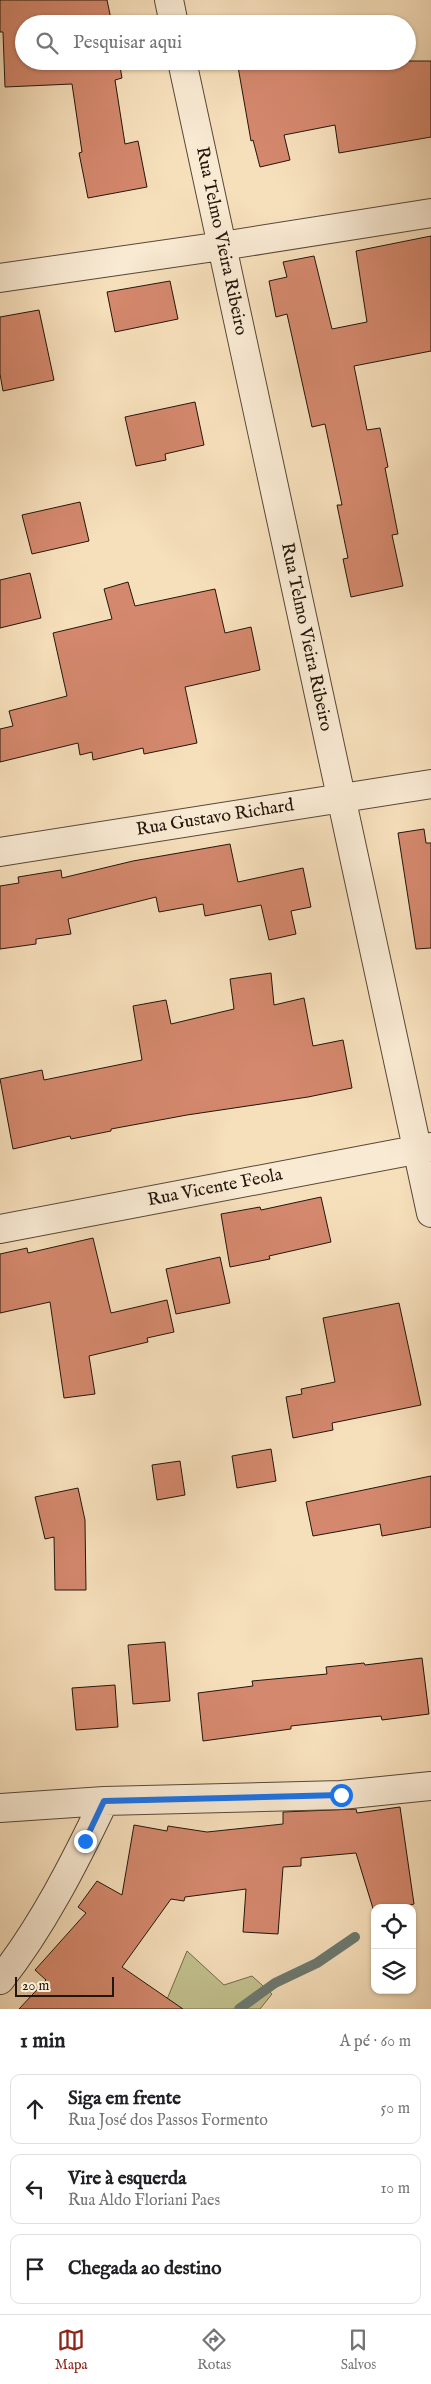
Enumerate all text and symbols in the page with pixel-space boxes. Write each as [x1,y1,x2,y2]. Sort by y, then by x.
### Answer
search box [15,15,416,70]
icon: search [33,29,61,57]
text: Pesquisar aqui [73,31,182,55]
street label: Rua Telmo Vieira Ribeiro [190,145,252,338]
street label: Rua Telmo Vieira Ribeiro [275,541,337,734]
street label: Rua Gustavo Richard [134,794,296,842]
street label: Rua Vicente Feola [146,1164,285,1212]
route start [330,1784,353,1807]
route end [74,1830,97,1853]
map controls [371,1904,416,1994]
button: locate [371,1904,416,1949]
button: layers [371,1949,416,1994]
scale bar [15,1974,114,1997]
text: 20 m [22,1977,49,1995]
text: 1 min [20,2028,65,2055]
text: A pé · 60 m [340,2032,411,2052]
text: Siga em frente [68,2087,181,2111]
icon: ahead [21,2095,49,2123]
text: 50 m [381,2099,410,2119]
text: Rua José dos Passos Formento [68,2111,268,2131]
text: Vire à esquerda [68,2167,186,2191]
icon: left [21,2175,49,2203]
text: 10 m [380,2179,410,2199]
text: Rua Aldo Floriani Paes [68,2191,220,2211]
icon: arrive [21,2255,49,2283]
text: Chegada ao destino [68,2257,221,2281]
tab: Mapa [55,2326,88,2374]
tab: Rotas [197,2326,231,2374]
tab: Salvos [341,2326,376,2374]

